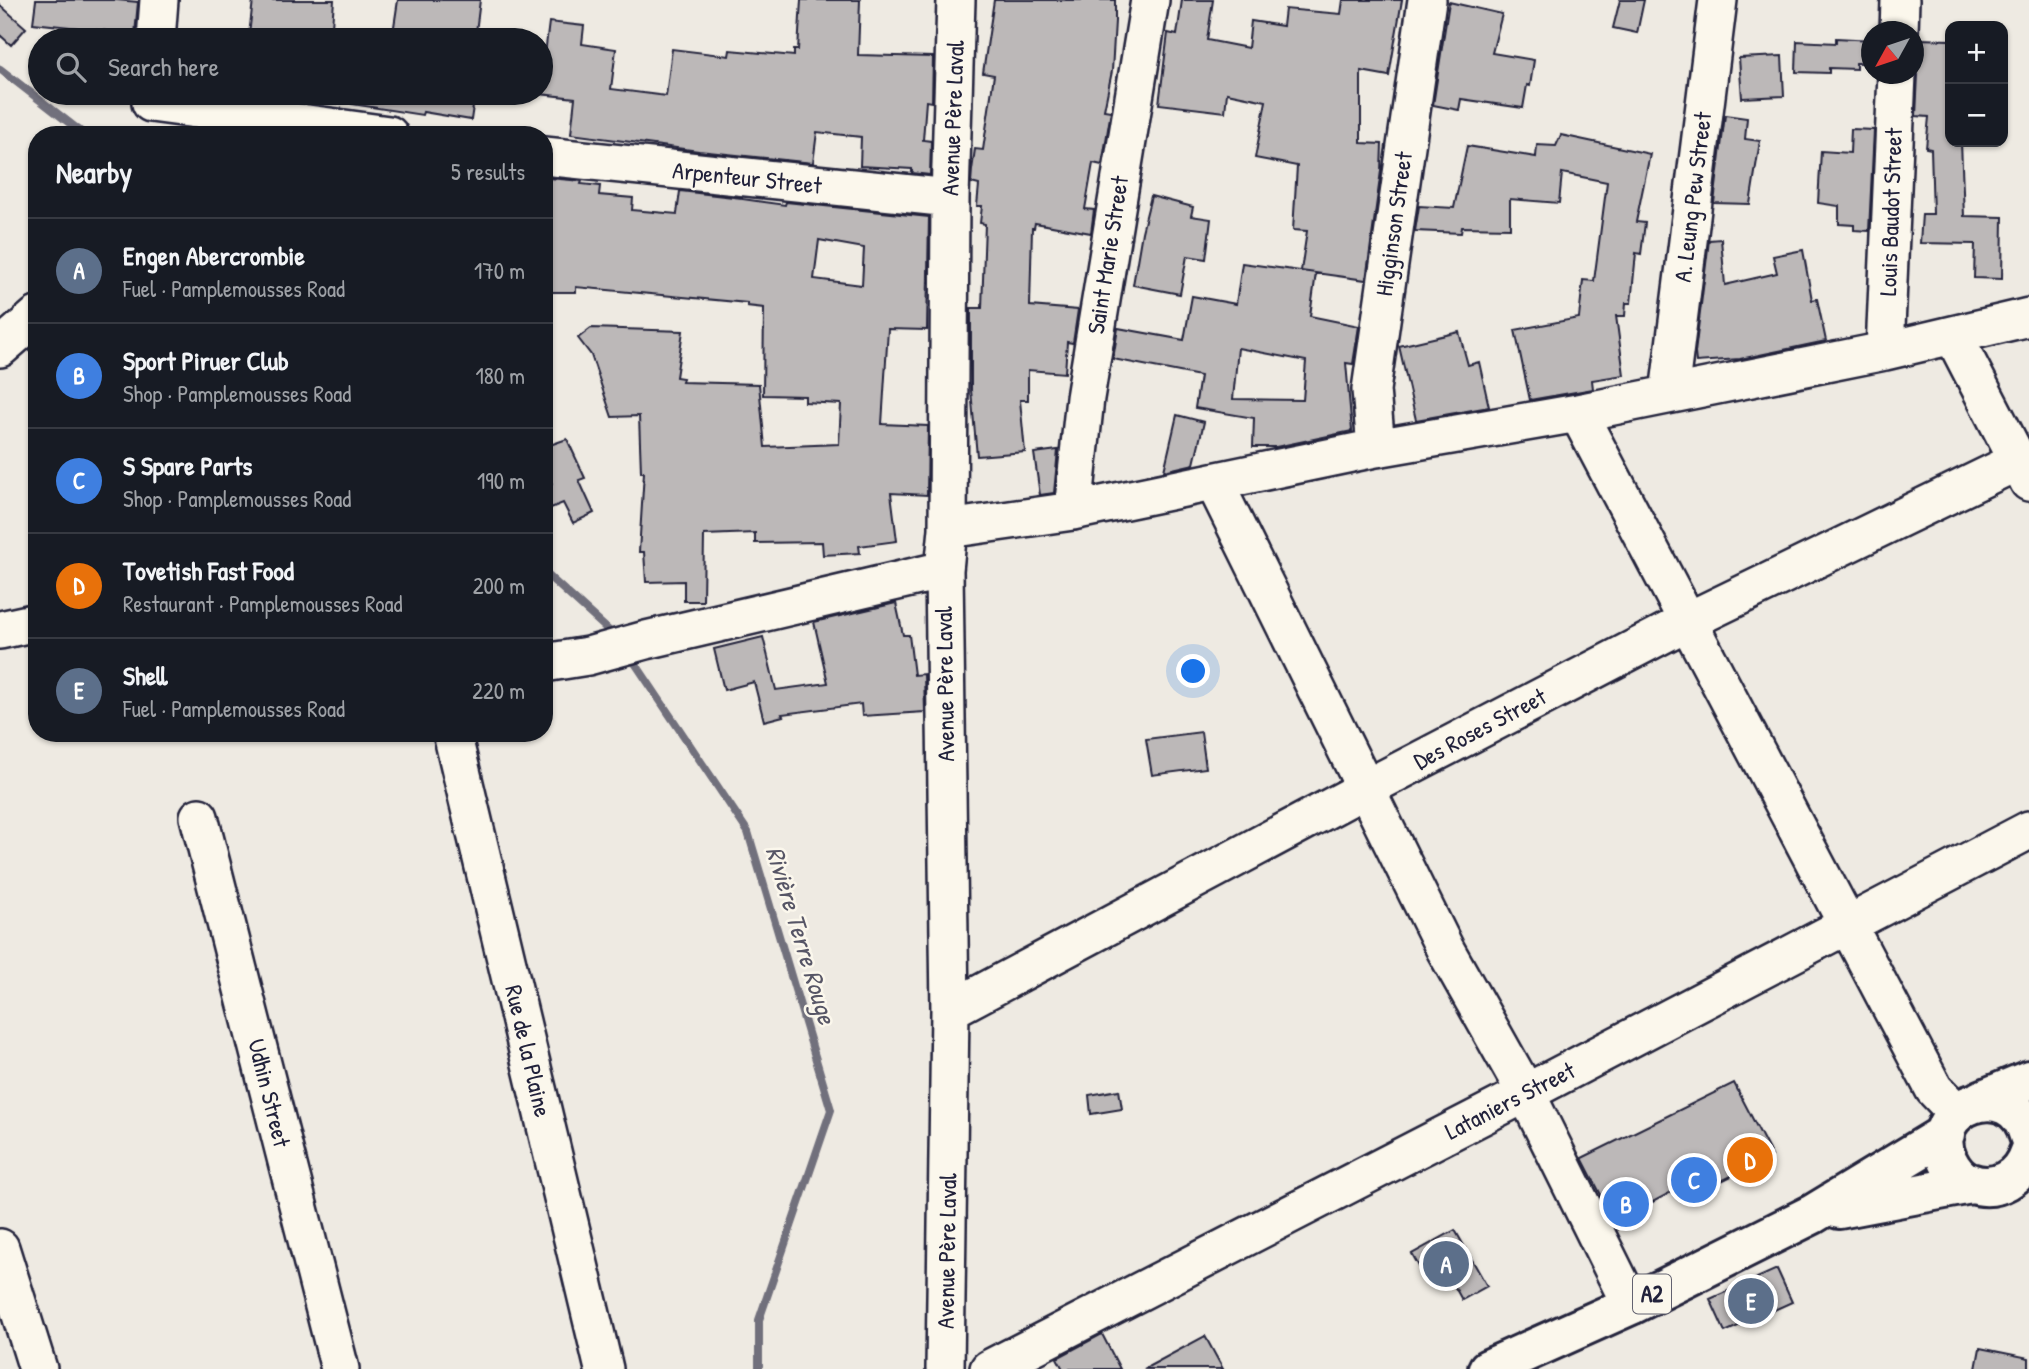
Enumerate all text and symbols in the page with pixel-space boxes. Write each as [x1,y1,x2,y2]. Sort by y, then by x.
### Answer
north arrow [1861,21,1924,84]
map controls [1945,21,2008,147]
button: + [1945,21,2008,84]
search box [28,28,553,105]
street label: Avenue Père Laval [933,39,971,196]
icon: search [52,48,90,86]
text: Search here [108,49,219,84]
button: − [1945,84,2008,147]
street label: A. Leung Pew Street [1666,109,1718,284]
street label: Louis Baudot Street [1871,127,1909,297]
street label: Higginson Street [1367,149,1419,298]
text: Nearby [56,152,132,192]
street label: Arpenteur Street [671,153,824,201]
text: 5 results [451,156,525,187]
street label: Saint Marie Street [1079,173,1135,336]
text: Engen Abercrombie [123,238,305,273]
text: A [73,255,85,286]
text: 170 m [474,255,525,286]
text: Fuel · Pamplemousses Road [123,273,345,304]
text: Sport Piruer Club [123,343,289,378]
text: B [73,360,85,391]
text: 180 m [475,360,525,391]
text: Shop · Pamplemousses Road [123,378,351,409]
text: S Spare Parts [123,448,252,483]
text: C [73,465,85,496]
text: 190 m [477,465,525,496]
text: Shop · Pamplemousses Road [123,483,351,514]
text: Tovetish Fast Food [123,553,294,588]
text: D [74,570,84,601]
text: 200 m [473,570,525,601]
text: Restaurant · Pamplemousses Road [123,588,403,619]
street label: Avenue Père Laval [927,605,961,762]
your location [1176,654,1210,688]
text: Shell [123,658,167,693]
text: E [74,675,84,706]
text: 220 m [472,675,525,706]
street label: Des Roses Street [1408,679,1552,776]
text: Fuel · Pamplemousses Road [123,693,345,724]
water label: Rivière Terre Rouge [757,842,846,1030]
street label: Rue de la Plaine [498,982,560,1120]
street label: Udhin Street [241,1035,299,1151]
street label: Lataniers Street [1439,1053,1581,1147]
pin: D [1727,1134,1773,1186]
pin: C [1671,1154,1717,1206]
street label: Avenue Père Laval [929,1172,963,1329]
pin: B [1603,1178,1649,1230]
pin: A [1423,1238,1469,1290]
road number: A2 [1633,1274,1671,1314]
pin: E [1728,1275,1774,1327]

